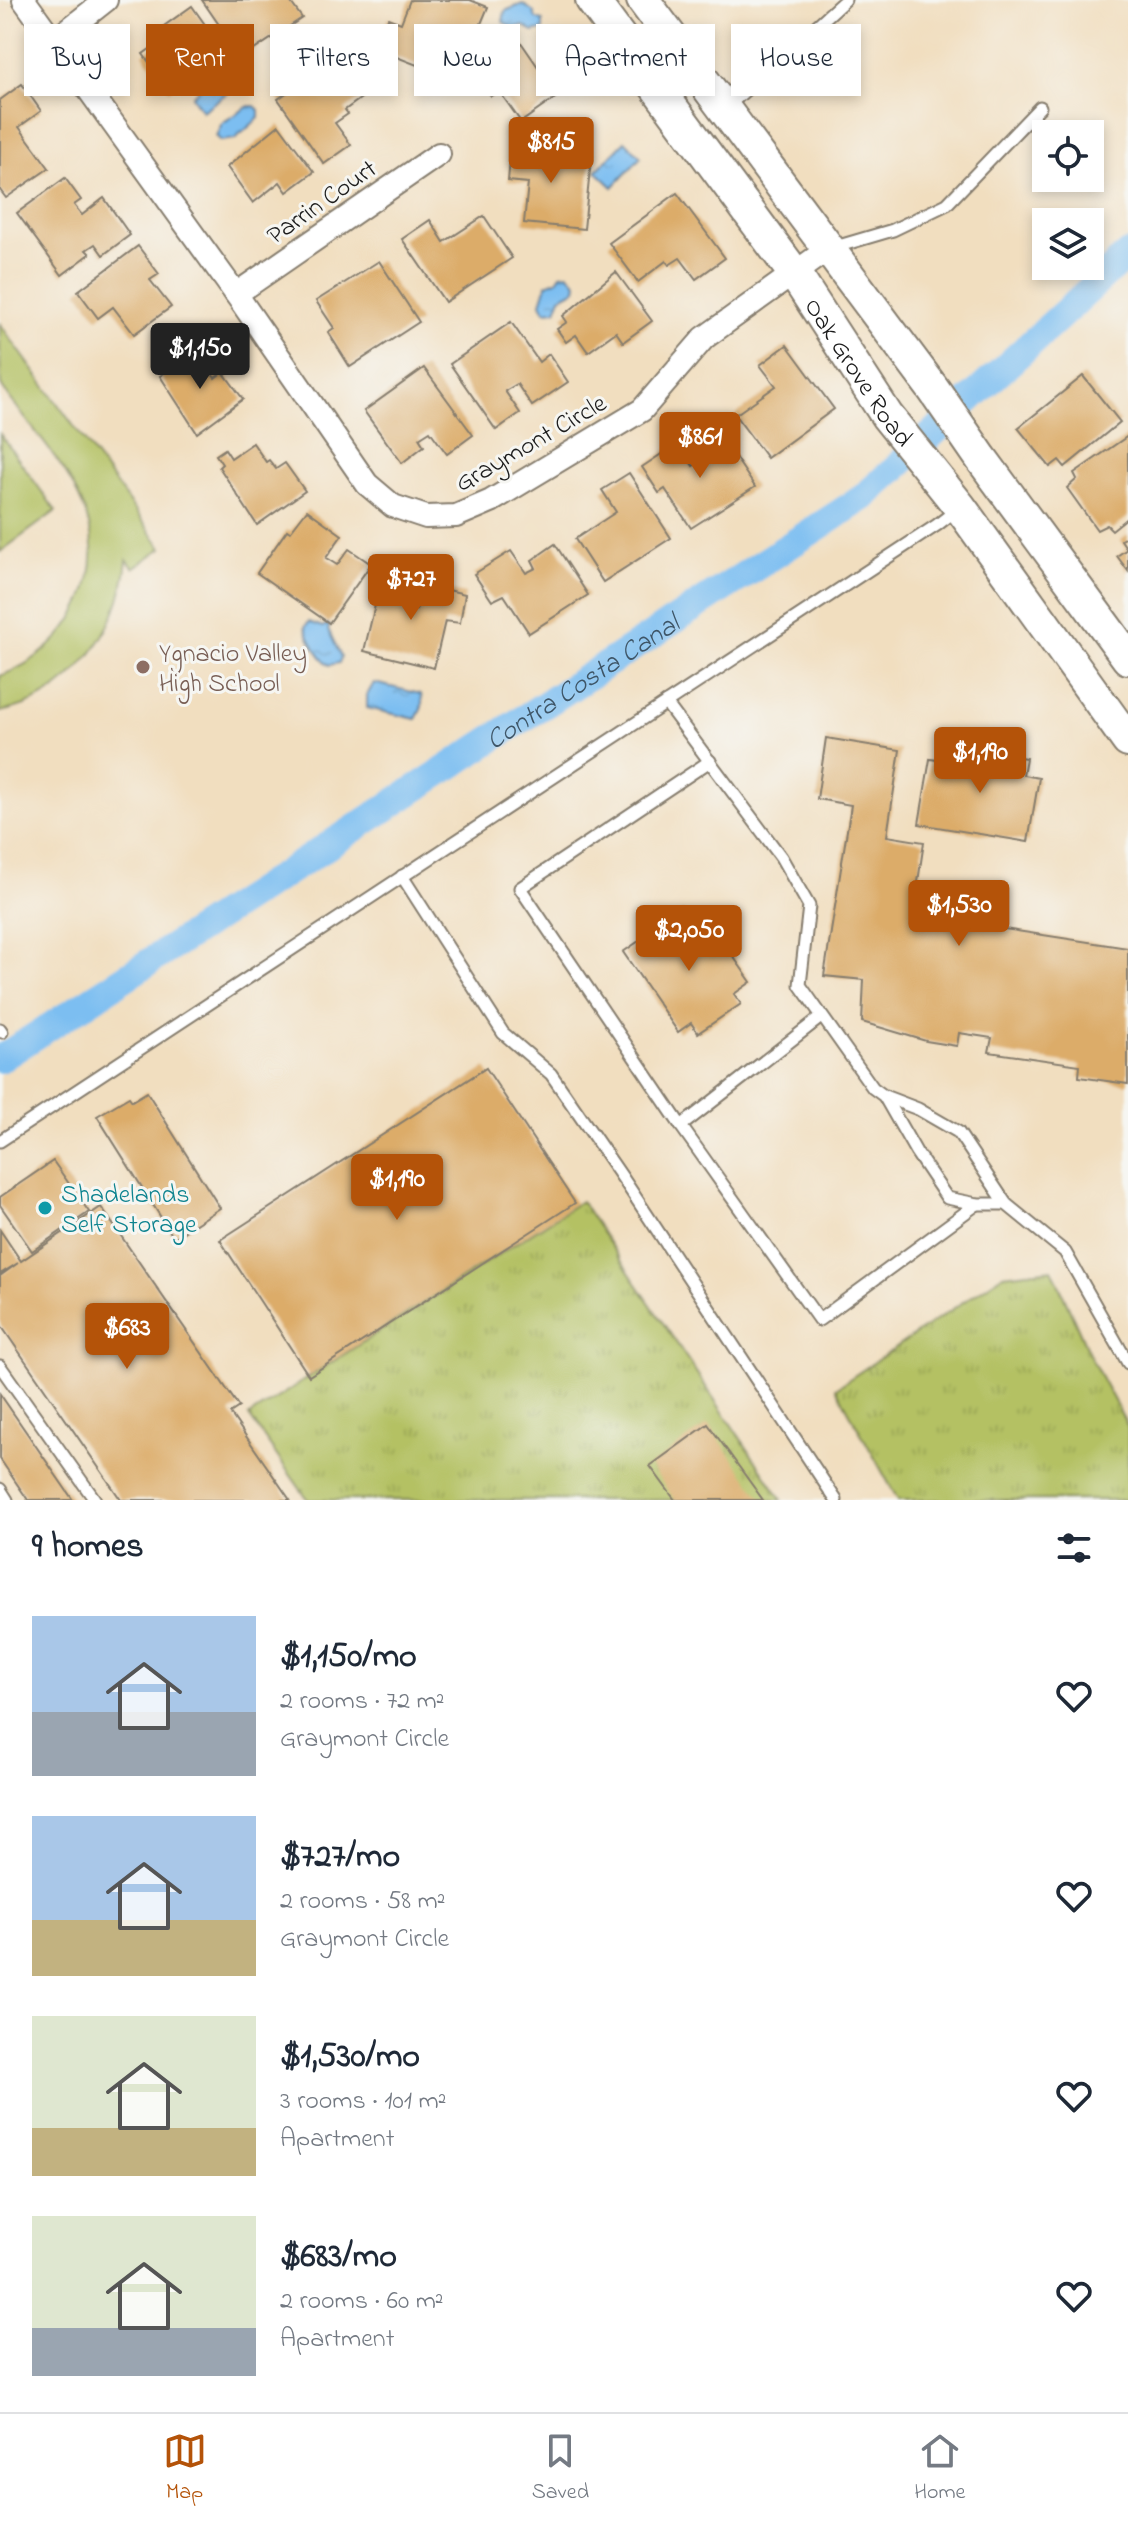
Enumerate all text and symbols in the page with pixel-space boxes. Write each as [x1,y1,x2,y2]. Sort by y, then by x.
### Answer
chip: Buy [24,24,130,96]
chip: Rent [146,24,254,96]
chip: Filters [270,24,398,96]
chip: New [414,24,520,96]
chip: Apartment [536,24,715,96]
chip: House [731,24,861,96]
pin: $815 [504,117,598,185]
map controls [1032,120,1104,280]
button: locate [1032,120,1104,192]
text: $815 [527,124,575,162]
street label: Parrin Court [260,151,386,255]
button: layers [1032,208,1104,280]
street label: Oak Grove Road [793,291,921,457]
pin: $1,150 [135,323,265,391]
text: $1,150 [169,330,231,368]
street label: Graymont Circle [449,386,615,503]
pin: $861 [653,412,747,480]
text: $861 [677,419,723,457]
pin: $727 [364,554,458,622]
text: $727 [386,561,436,599]
water label: Contra Costa Canal [479,604,691,762]
place label: Ygnacio Valley High School [159,636,307,704]
marker: Ygnacio Valley High School [134,658,152,676]
pin: $1,190 [915,727,1045,795]
text: $1,190 [952,734,1008,772]
pin: $1,530 [894,880,1024,948]
text: $1,530 [926,887,992,925]
pin: $2,050 [624,905,754,973]
text: $2,050 [654,912,724,950]
pin: $1,190 [332,1154,462,1222]
text: $1,190 [369,1161,425,1199]
place label: Shadelands Self Storage [61,1177,197,1245]
marker: Shadelands Self Storage [36,1199,54,1217]
pin: $683 [80,1303,174,1371]
text: $683 [103,1310,151,1348]
text: 9 homes [32,1523,144,1573]
icon: filters [1052,1526,1096,1570]
text: $1,150/mo [280,1633,417,1683]
icon: home [96,1648,192,1744]
icon: heart [1052,1674,1096,1718]
text: 2 rooms · 72 m² [280,1683,445,1721]
text: Graymont Circle [280,1721,449,1759]
text: $727/mo [280,1833,400,1883]
icon: home [96,1848,192,1944]
icon: heart [1052,1874,1096,1918]
text: 2 rooms · 58 m² [280,1883,446,1921]
text: Graymont Circle [280,1921,449,1959]
text: $1,530/mo [280,2033,420,2083]
icon: home [96,2048,192,2144]
icon: heart [1052,2074,1096,2118]
text: 3 rooms · 101 m² [280,2083,446,2121]
text: Apartment [280,2121,394,2159]
text: $683/mo [280,2233,397,2283]
icon: home [96,2248,192,2344]
icon: heart [1052,2274,1096,2318]
text: 2 rooms · 60 m² [280,2283,444,2321]
text: Apartment [280,2321,394,2359]
tab: Map [163,2429,207,2509]
tab: Saved [532,2429,589,2509]
tab: Home [914,2429,965,2509]

